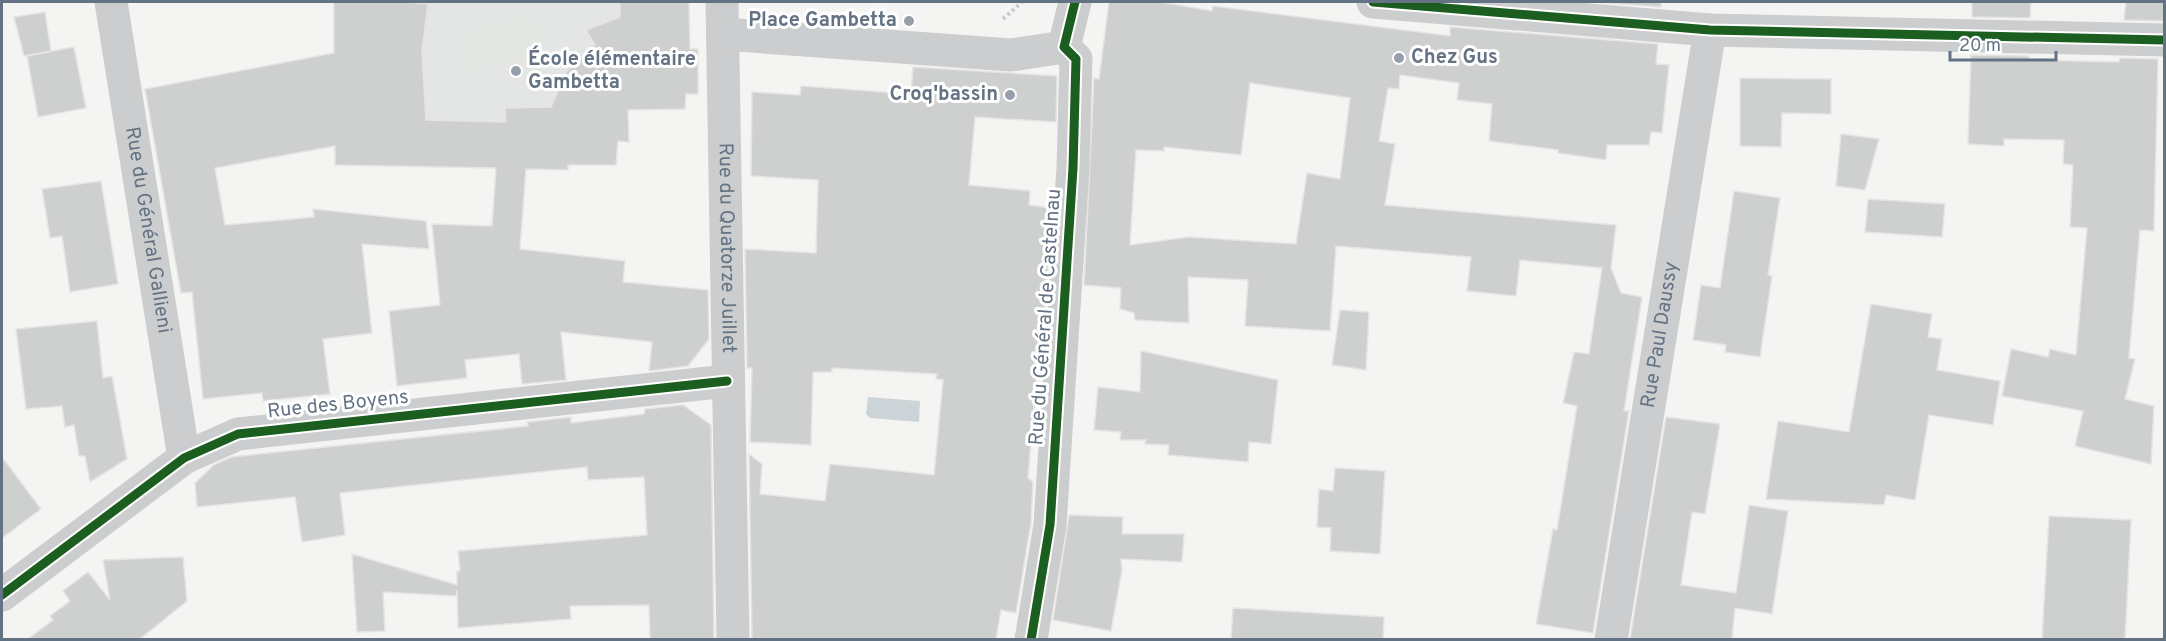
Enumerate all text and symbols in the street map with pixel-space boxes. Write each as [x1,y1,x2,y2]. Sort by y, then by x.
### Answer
place label: Place Gambetta [748,8,897,34]
marker: Place Gambetta [902,14,916,28]
scale bar [1950,24,2056,62]
text: 20 m [1959,35,2001,58]
place label: École élémentaire Gambetta [528,45,696,96]
place label: Chez Gus [1411,45,1498,71]
marker: Chez Gus [1392,51,1406,65]
marker: École élémentaire Gambetta [509,64,523,78]
place label: Croq'bassin [890,82,998,108]
marker: Croq'bassin [1003,88,1017,102]
street label: Rue du Général Gallieni [118,125,177,335]
street label: Rue du Quatorze Juillet [711,143,741,353]
street label: Rue du Général de Castelnau [1024,188,1068,446]
street label: Rue Paul Daussy [1636,260,1685,410]
street label: Rue des Boyens [266,385,410,425]

